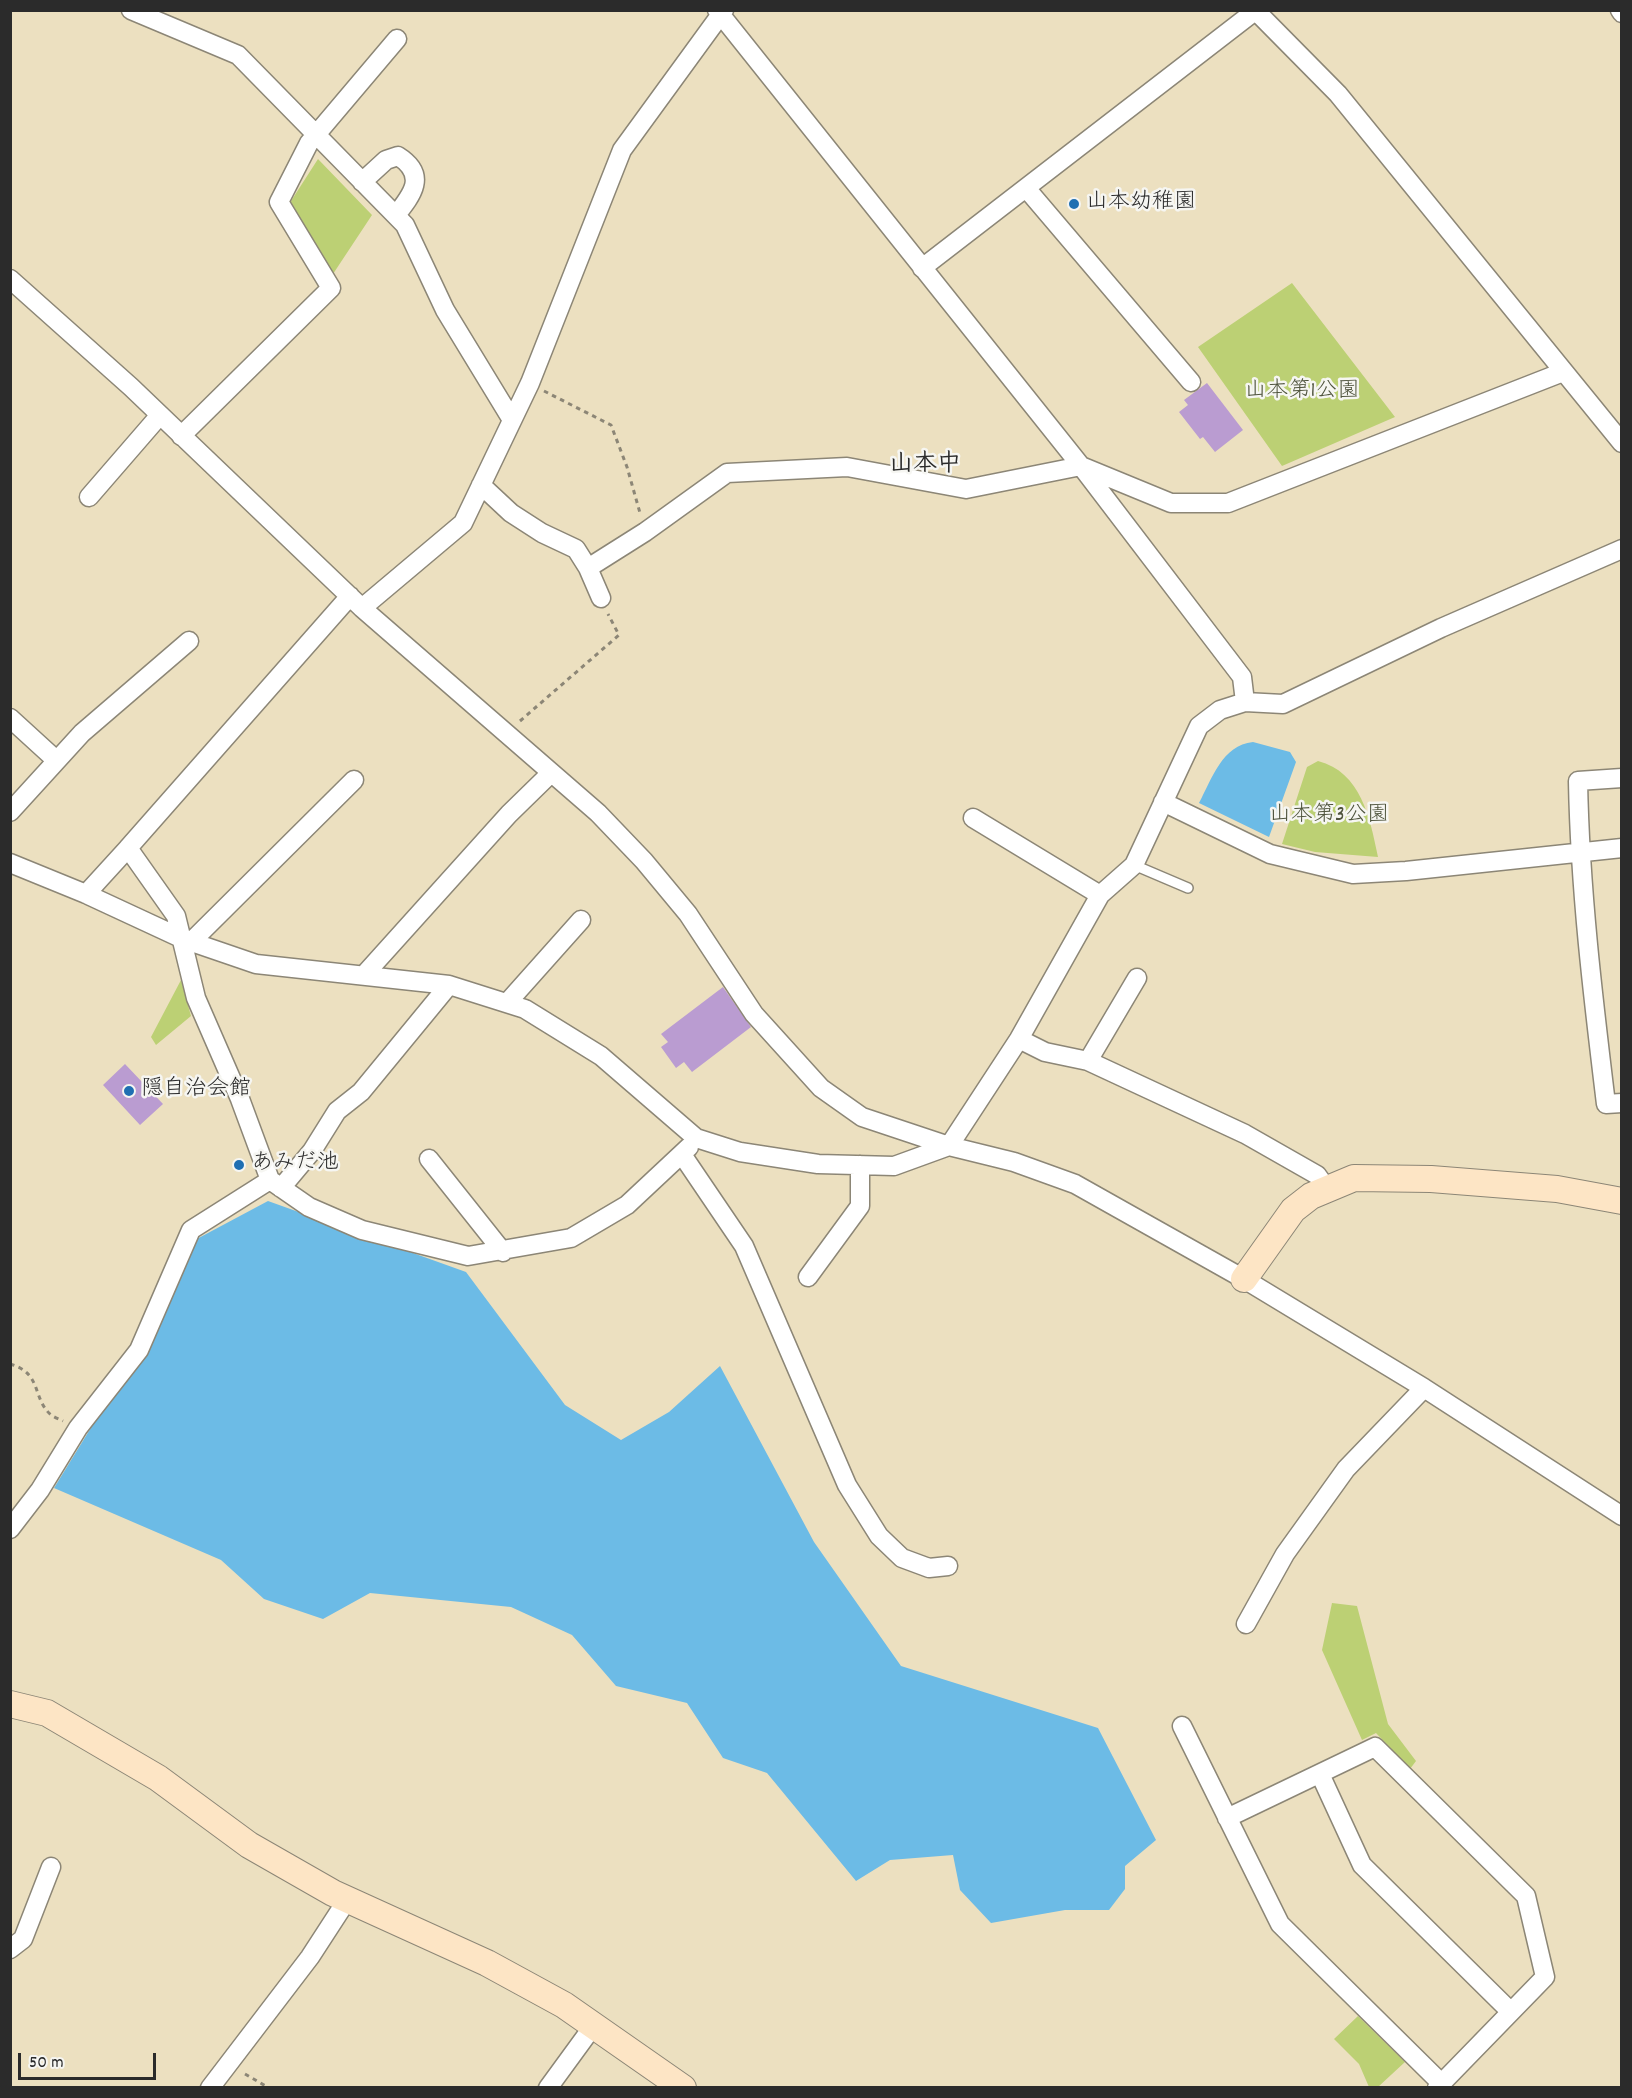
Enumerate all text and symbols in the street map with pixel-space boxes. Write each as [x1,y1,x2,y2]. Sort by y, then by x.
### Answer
place label: 山本幼稚園 [1086,191,1196,217]
marker: 山本幼稚園 [1067,197,1081,211]
park label: 山本第1公園 [1245,380,1359,406]
district label: 山本中 [889,453,961,481]
park label: 山本第3公園 [1269,804,1389,830]
place label: 隠自治会館 [141,1078,251,1104]
marker: 隠自治会館 [122,1084,136,1098]
place label: あみだ池 [251,1152,339,1178]
marker: あみだ池 [232,1158,246,1172]
scale bar [21,2041,159,2079]
text: 50 m [29,2051,64,2076]

